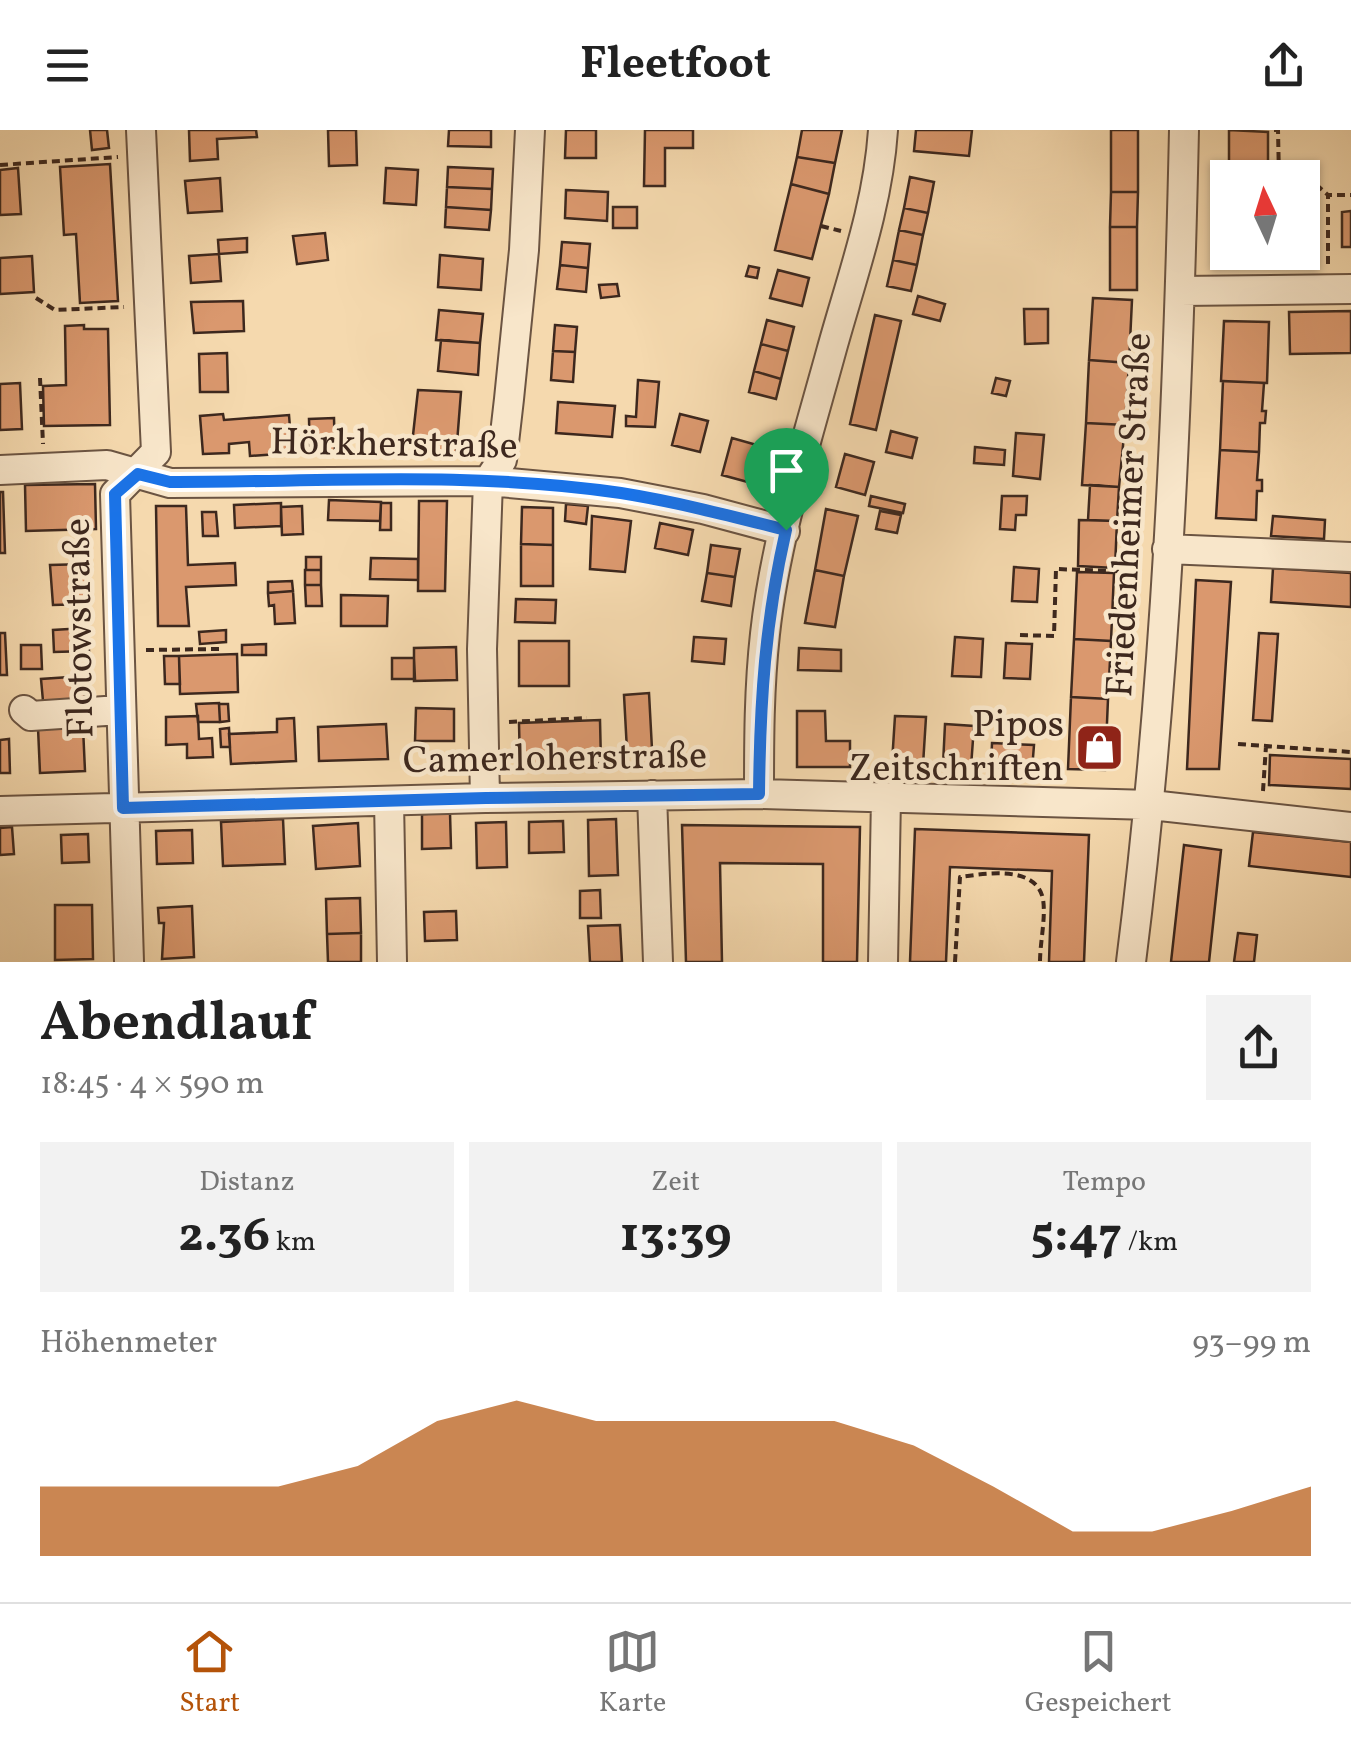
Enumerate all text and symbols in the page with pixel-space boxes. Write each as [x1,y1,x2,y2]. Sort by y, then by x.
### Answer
text: Fleetfoot [580,34,771,97]
icon: menu [40,38,95,93]
icon: share [1256,38,1311,93]
north arrow [1210,160,1320,270]
map controls [1210,160,1320,270]
street label: Friedenheimer Straße [1095,331,1167,699]
street label: Hörkherstraße [270,417,518,475]
pin [744,428,829,531]
icon: arrive [759,443,814,498]
street label: Flotowstraße [53,517,109,739]
place label: Pipos Zeitschriften [848,700,1064,797]
shop icon: Pipos Zeitschriften [1073,722,1125,774]
street label: Camerloherstraße [402,731,708,789]
text: Abendlauf [40,987,313,1063]
button: share [1206,995,1311,1100]
text: 18:45 · 4 × 590 m [40,1063,264,1107]
text: Distanz [199,1163,295,1202]
text: Zeit [651,1163,700,1202]
text: Tempo [1062,1163,1146,1202]
text: 2.36 [178,1202,270,1272]
text: 13:39 [619,1202,732,1272]
text: 5:47 [1030,1202,1122,1272]
text: km [270,1223,316,1262]
text: /km [1122,1223,1178,1262]
text: Höhenmeter [40,1322,217,1366]
text: 93–99 m [1192,1322,1311,1366]
tab: Start [179,1624,240,1723]
tab: Karte [599,1624,666,1723]
tab: Gespeichert [1025,1624,1172,1723]

